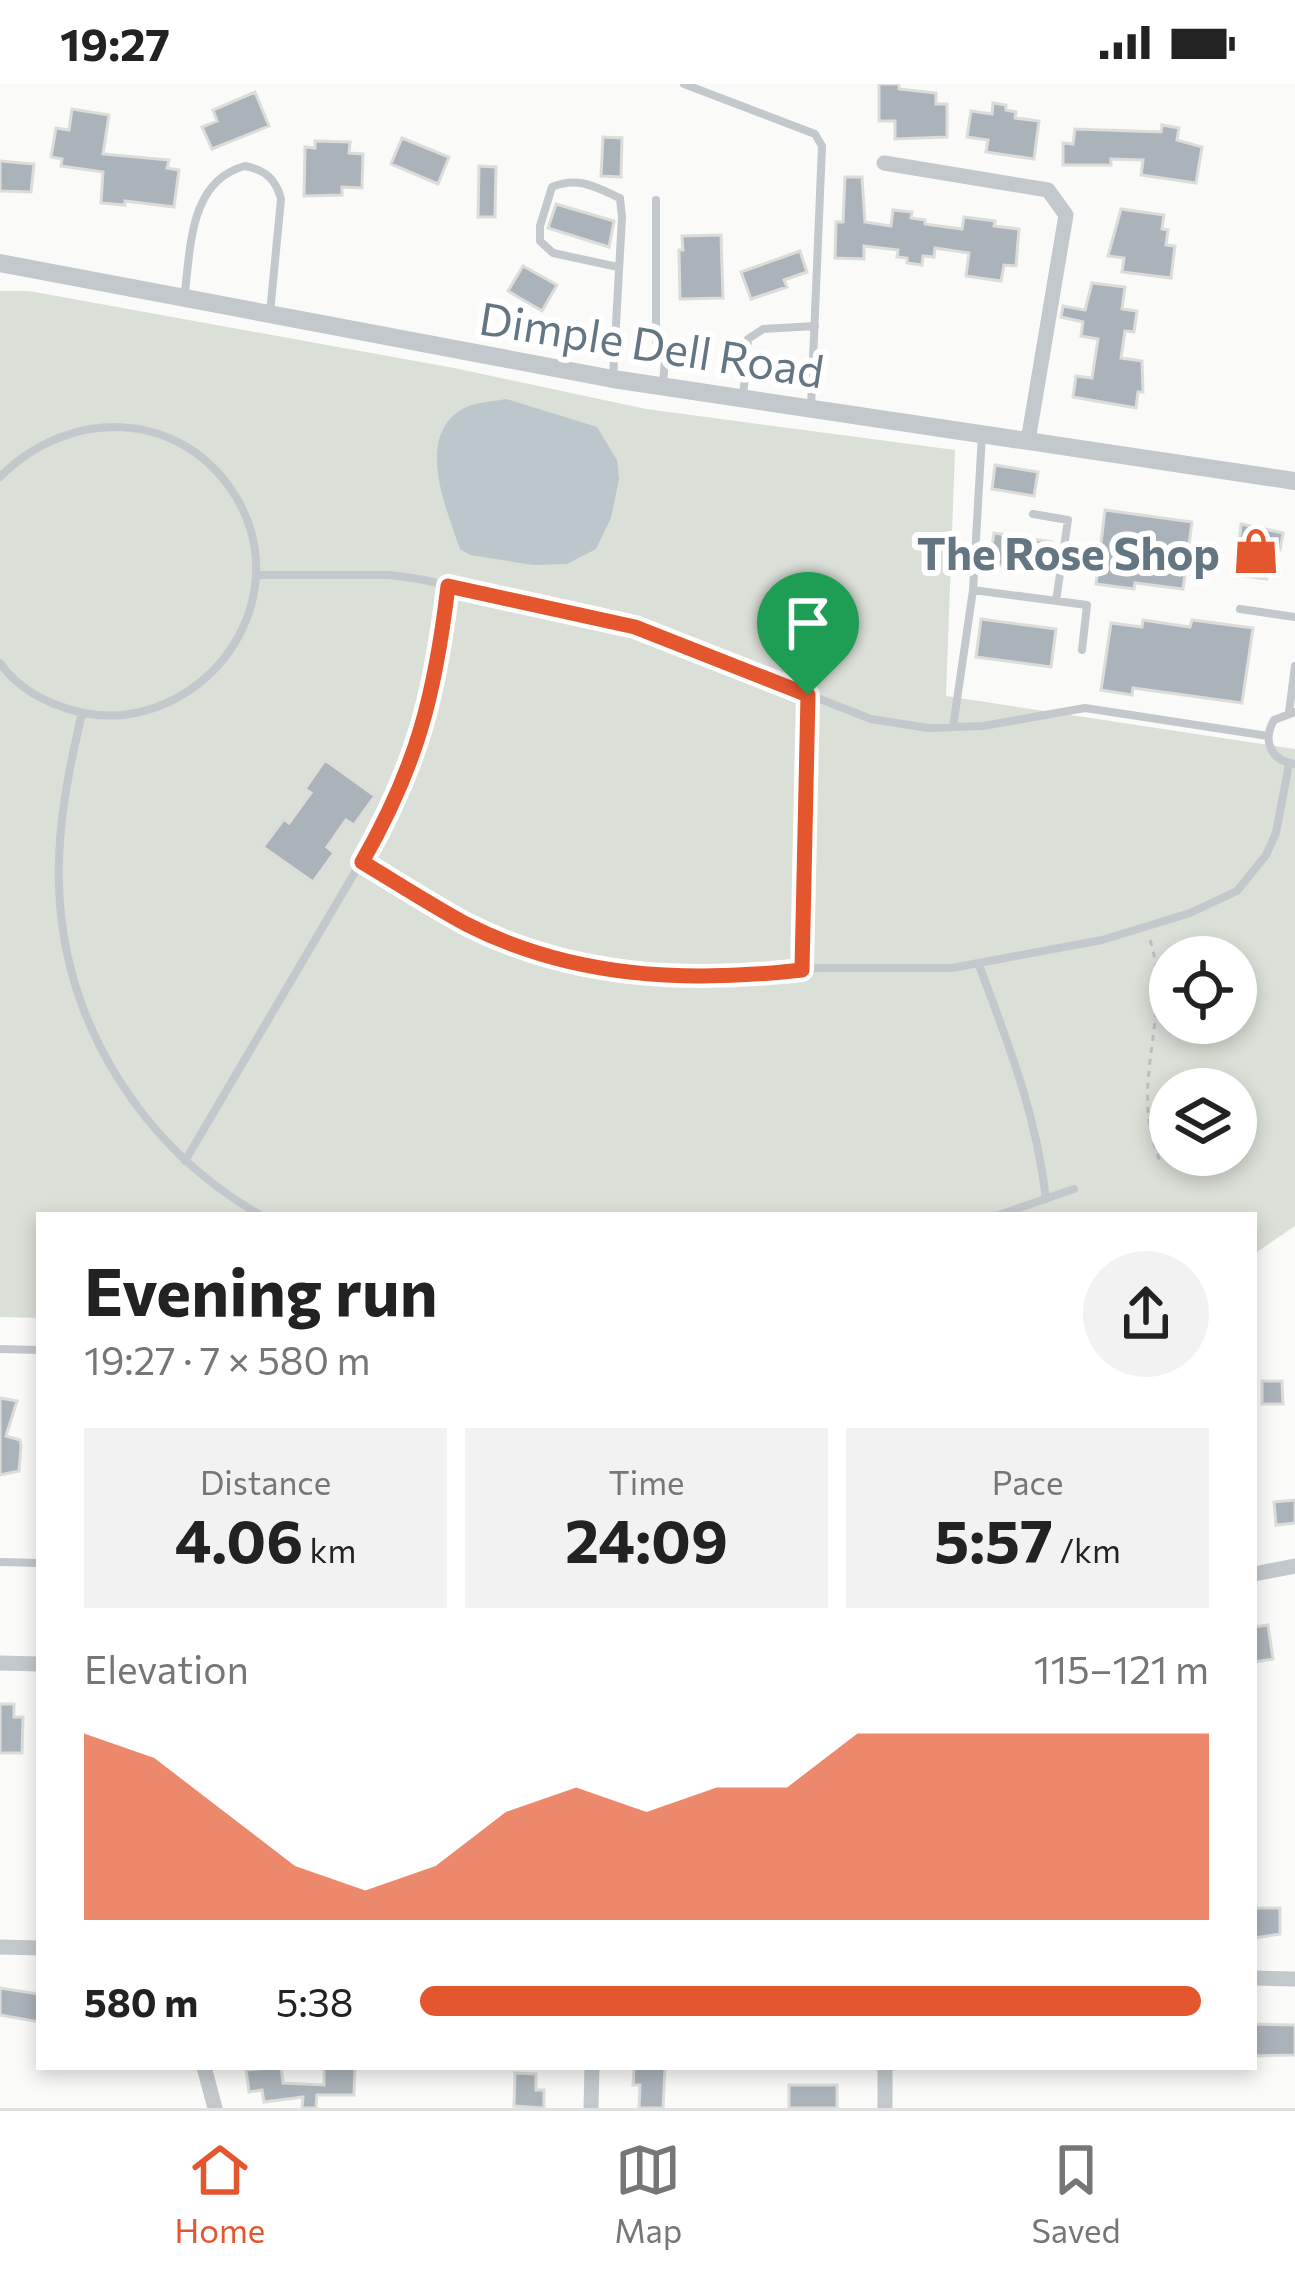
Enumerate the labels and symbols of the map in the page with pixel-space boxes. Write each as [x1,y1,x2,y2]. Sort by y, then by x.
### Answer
street label: Dimple Dell Road [476,289,828,397]
place label: The Rose Shop [917,524,1220,579]
shop icon: The Rose Shop [1231,526,1281,576]
pin [757,572,859,695]

